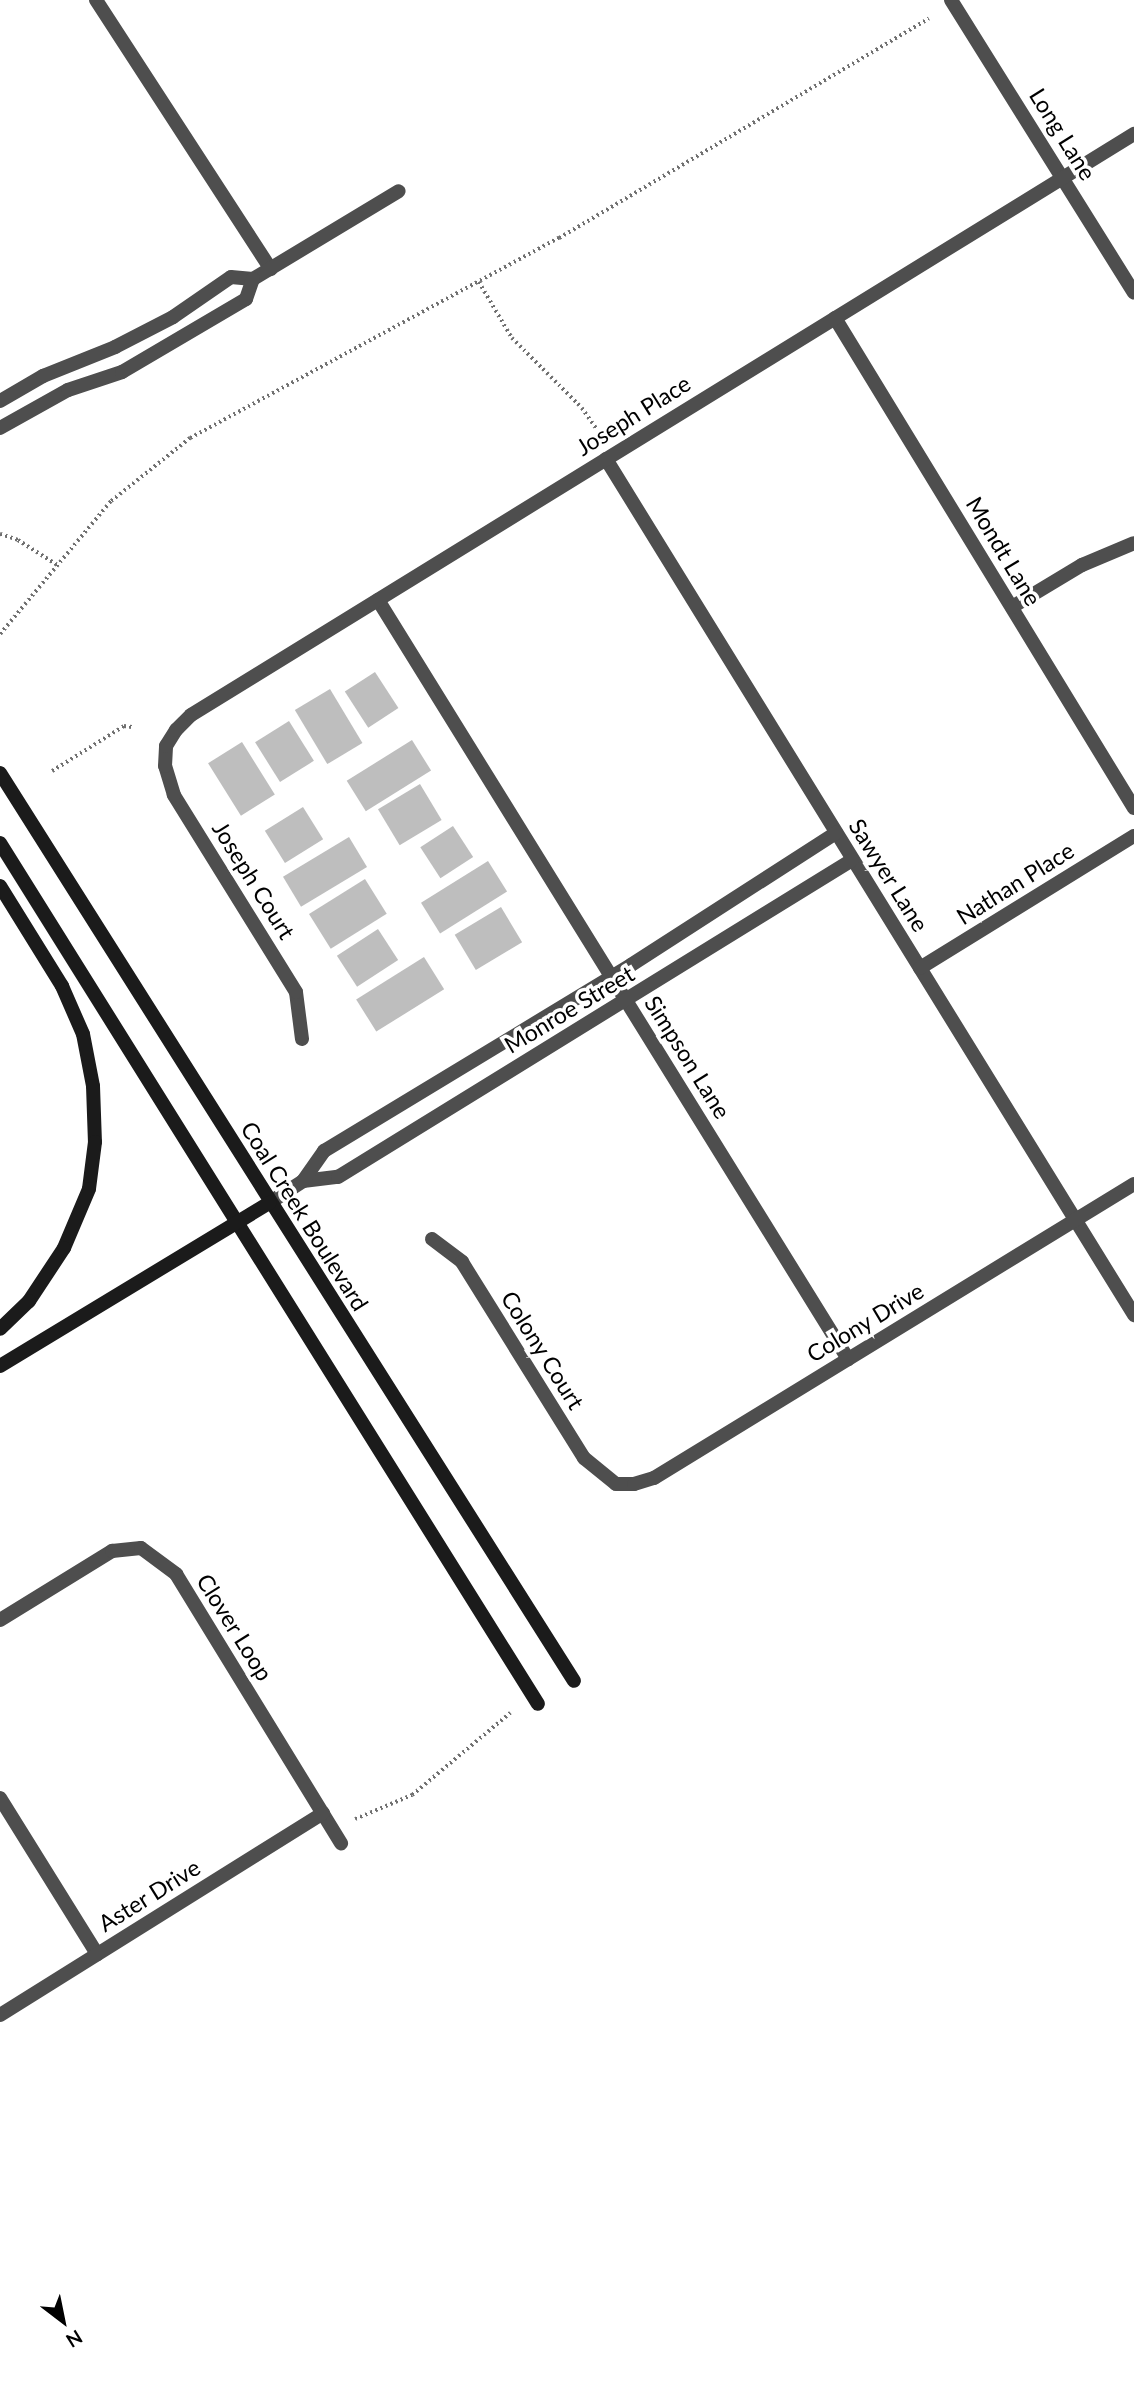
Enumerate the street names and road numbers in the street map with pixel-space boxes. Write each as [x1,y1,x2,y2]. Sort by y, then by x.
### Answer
street label: Long Lane [1024,83,1102,185]
street label: Joseph Place [571,369,695,461]
street label: Mondt Lane [961,492,1047,610]
street label: Sawyer Lane [843,813,935,937]
street label: Joseph Court [207,816,301,944]
street label: Nathan Place [951,836,1079,930]
street label: Monroe Street [499,959,639,1059]
street label: Simpson Lane [639,990,737,1124]
street label: Coal Creek Boulevard [236,1116,374,1316]
street label: Colony Drive [801,1276,929,1368]
street label: Colony Court [496,1286,590,1414]
street label: Clover Loop [191,1568,279,1686]
street label: Aster Drive [93,1853,205,1937]

